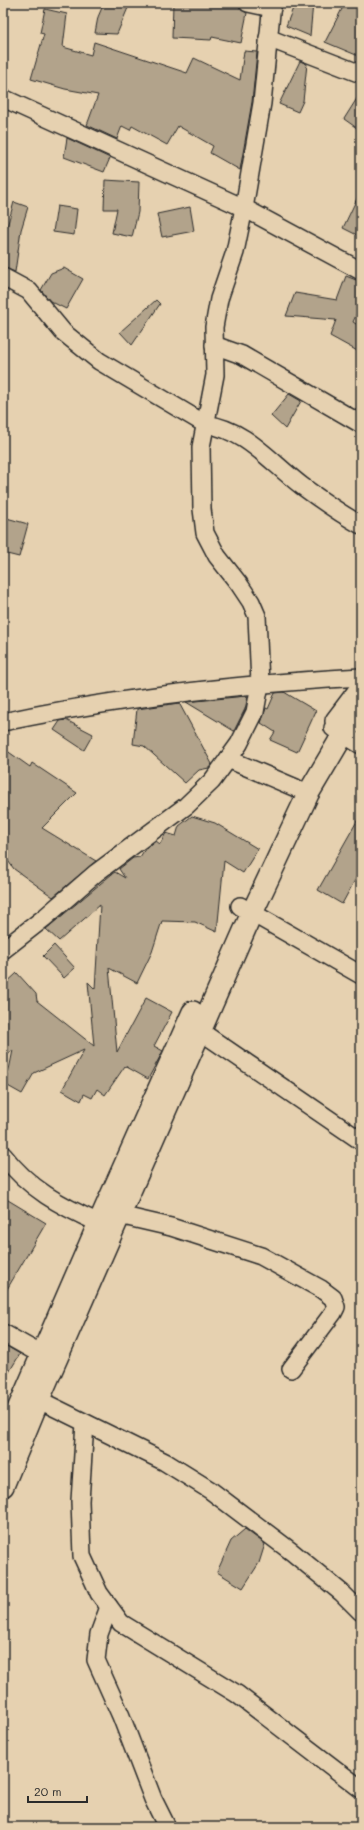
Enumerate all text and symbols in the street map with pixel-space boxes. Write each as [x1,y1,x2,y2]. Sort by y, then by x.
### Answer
scale bar [28,1778,87,1804]
text: 20 m [34,1783,62,1799]

